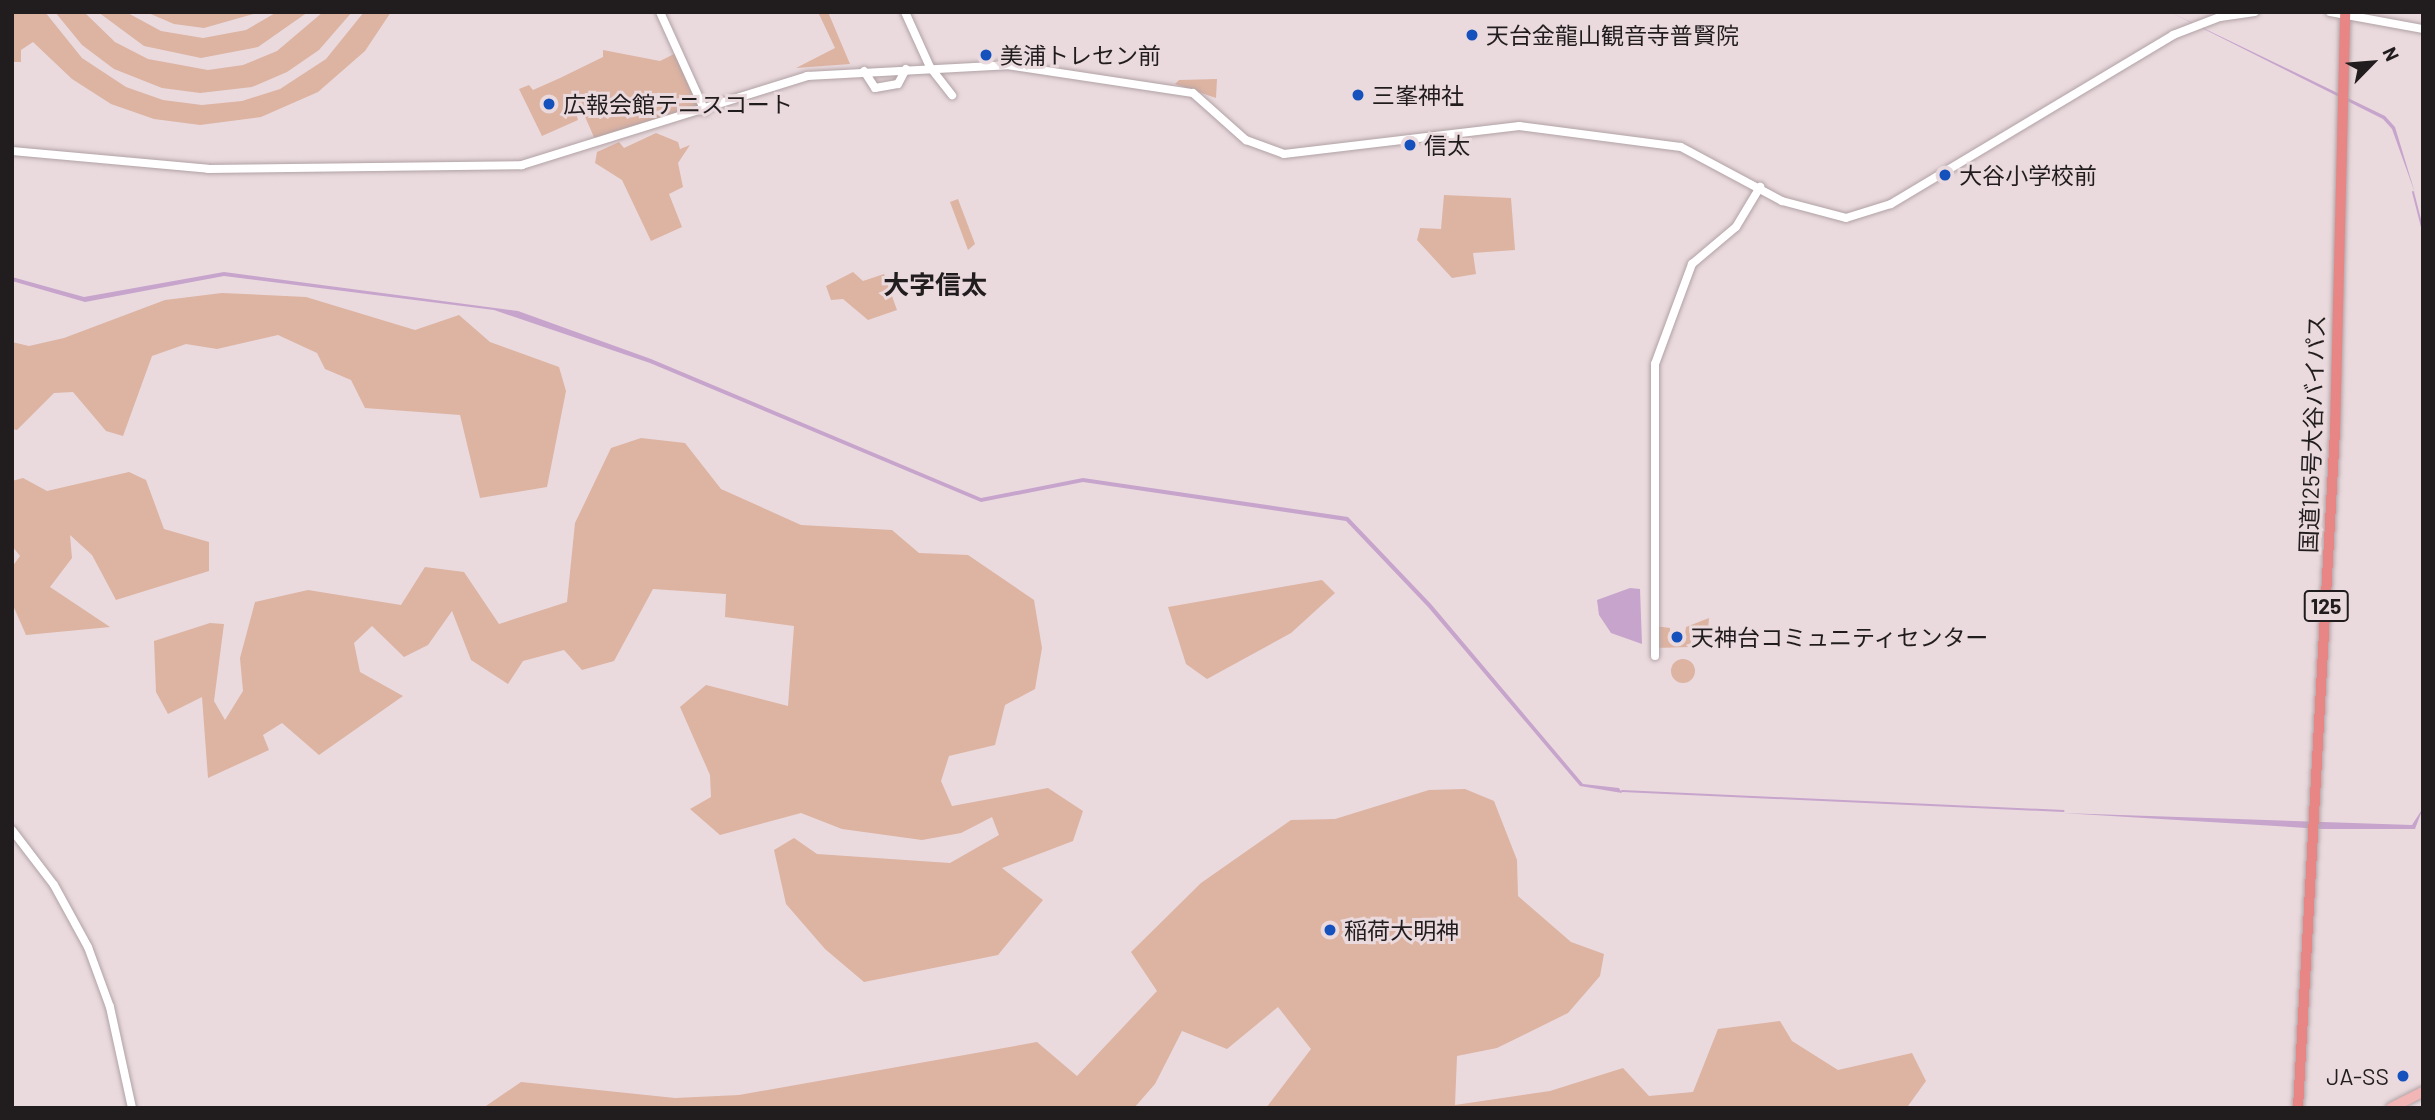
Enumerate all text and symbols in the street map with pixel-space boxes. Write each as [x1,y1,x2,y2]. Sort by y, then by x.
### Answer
place label: 天台金龍山観音寺普賢院 [1486,21,1739,49]
marker: 天台金龍山観音寺普賢院 [1464,27,1480,43]
north arrow [2337,28,2407,98]
place label: 美浦トレセン前 [1000,41,1161,69]
text: N [2378,43,2405,64]
marker: 美浦トレセン前 [978,47,994,63]
place label: 三峯神社 [1372,81,1464,109]
marker: 三峯神社 [1350,87,1366,103]
place label: 広報会館テニスコート [563,90,793,118]
marker: 広報会館テニスコート [541,96,557,112]
place label: 信太 [1424,131,1470,159]
marker: 信太 [1402,137,1418,153]
place label: 大谷小学校前 [1959,161,2097,189]
marker: 大谷小学校前 [1937,167,1953,183]
district label: 大字信太 [883,268,987,300]
street label: 国道125号大谷バイパス [2294,314,2330,554]
road number: 125 [2303,588,2349,624]
place label: 天神台コミュニティセンター [1691,623,1990,651]
marker: 天神台コミュニティセンター [1669,629,1685,645]
place label: 稲荷大明神 [1344,916,1459,944]
marker: 稲荷大明神 [1322,922,1338,938]
place label: JA-SS [2326,1062,2389,1090]
marker: JA-SS [2395,1068,2411,1084]

